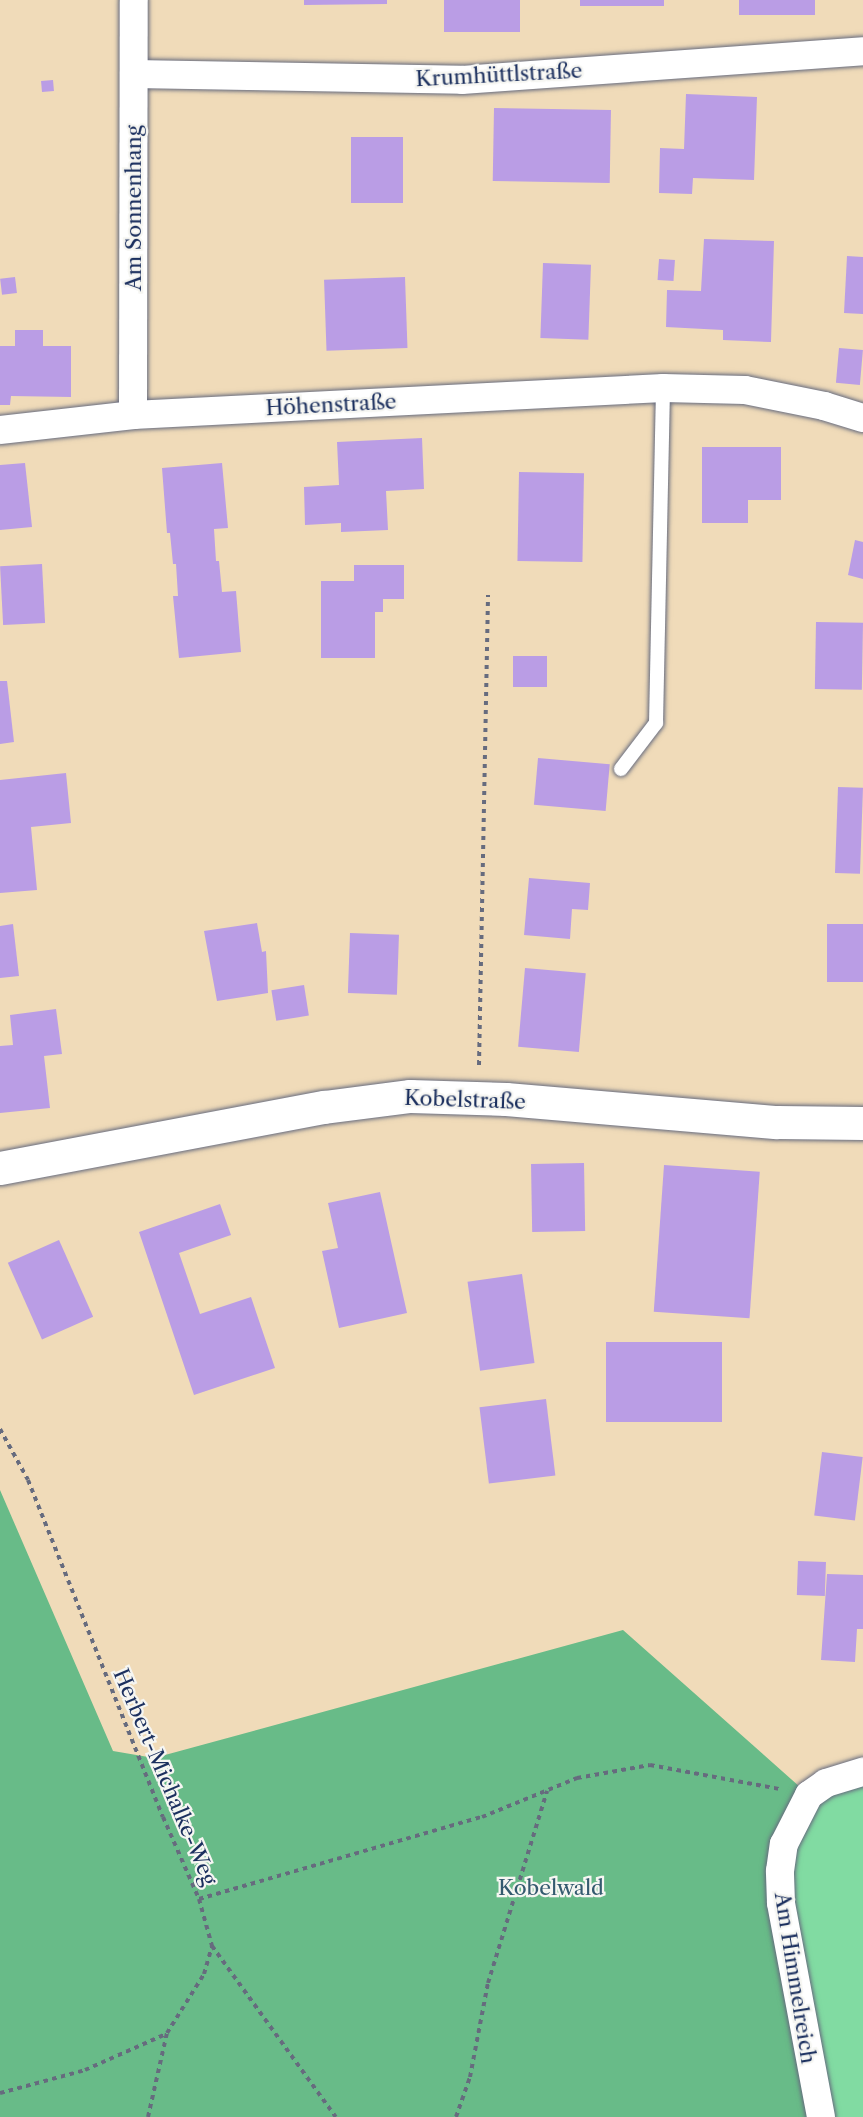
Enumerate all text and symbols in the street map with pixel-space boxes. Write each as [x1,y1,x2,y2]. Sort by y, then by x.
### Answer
street label: Krumhüttlstraße [415,58,583,92]
street label: Am Sonnenhang [121,125,147,291]
street label: Höhenstraße [265,389,397,421]
street label: Kobelstraße [404,1085,526,1115]
street label: Herbert-Michalke-Weg [108,1665,222,1889]
park label: Kobelwald [498,1875,604,1901]
street label: Am Himmelreich [769,1891,821,2065]

